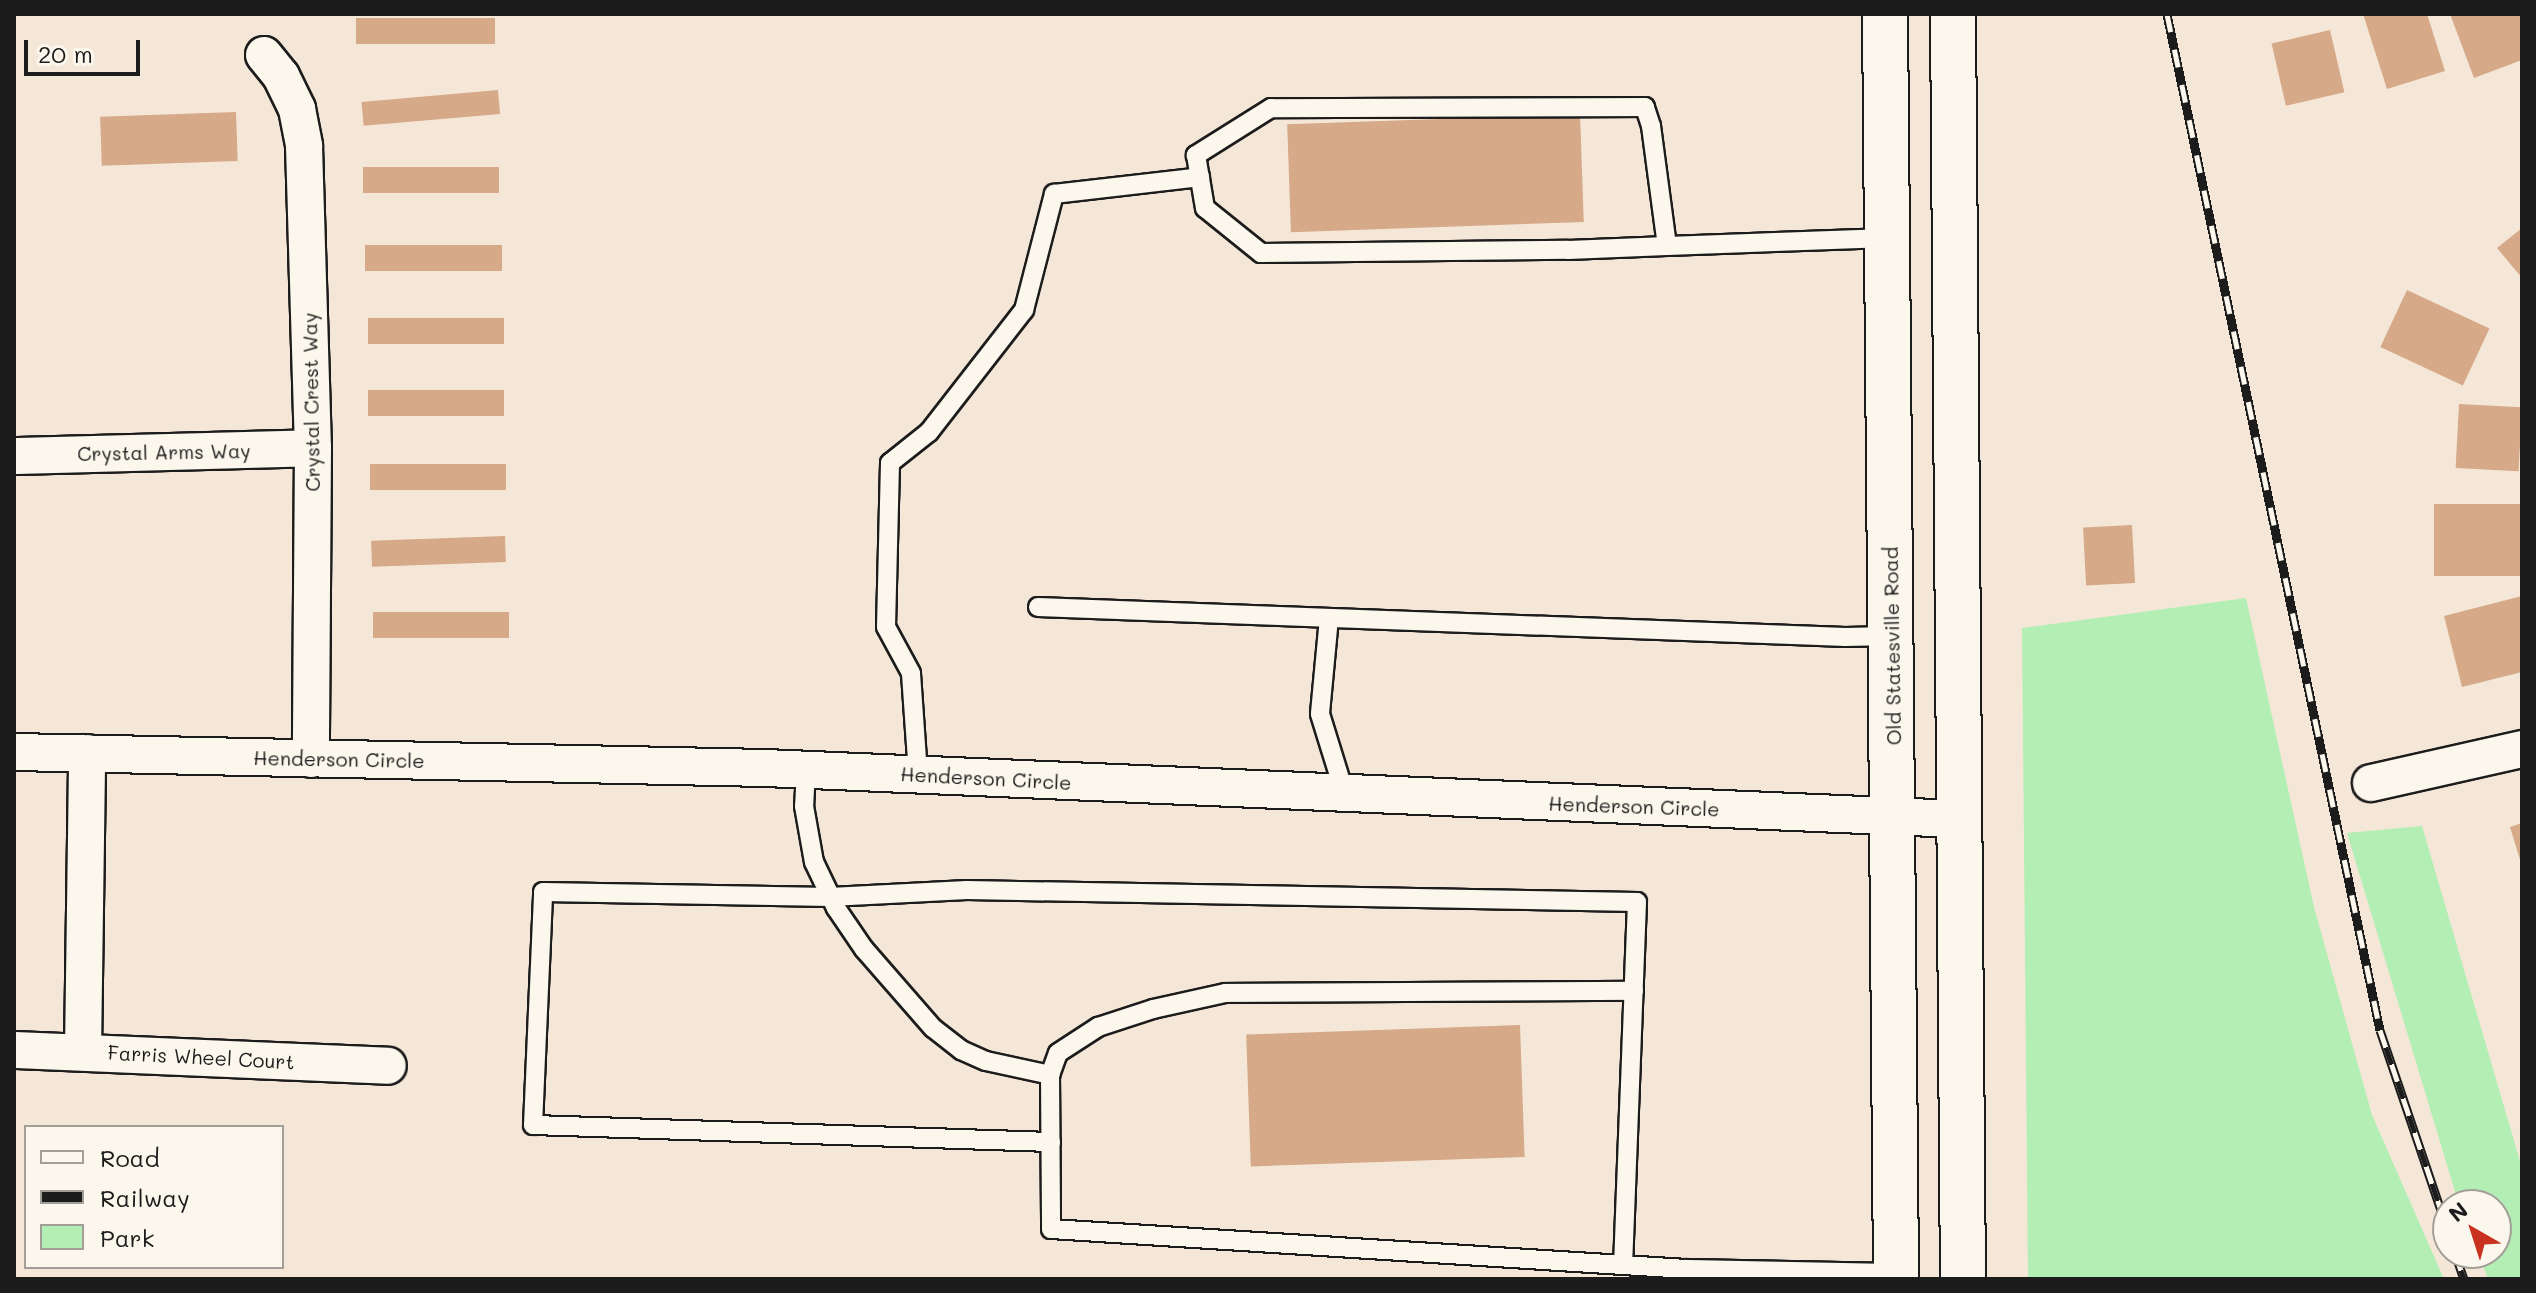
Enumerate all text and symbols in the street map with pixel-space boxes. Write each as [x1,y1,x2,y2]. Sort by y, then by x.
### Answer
scale bar [28,24,144,74]
text: 20 m [38,38,93,69]
street label: Crystal Crest Way [297,312,325,492]
street label: Crystal Arms Way [77,438,251,466]
street label: Old Statesville Road [1878,546,1906,746]
street label: Henderson Circle [253,746,425,772]
street label: Henderson Circle [900,762,1072,794]
street label: Henderson Circle [1548,791,1720,821]
street label: Farris Wheel Court [107,1040,295,1074]
legend [24,1125,284,1269]
text: Road [100,1142,160,1173]
text: Railway [100,1182,190,1213]
north arrow [2432,1189,2512,1269]
text: N [2442,1195,2473,1228]
text: Park [100,1222,154,1253]

